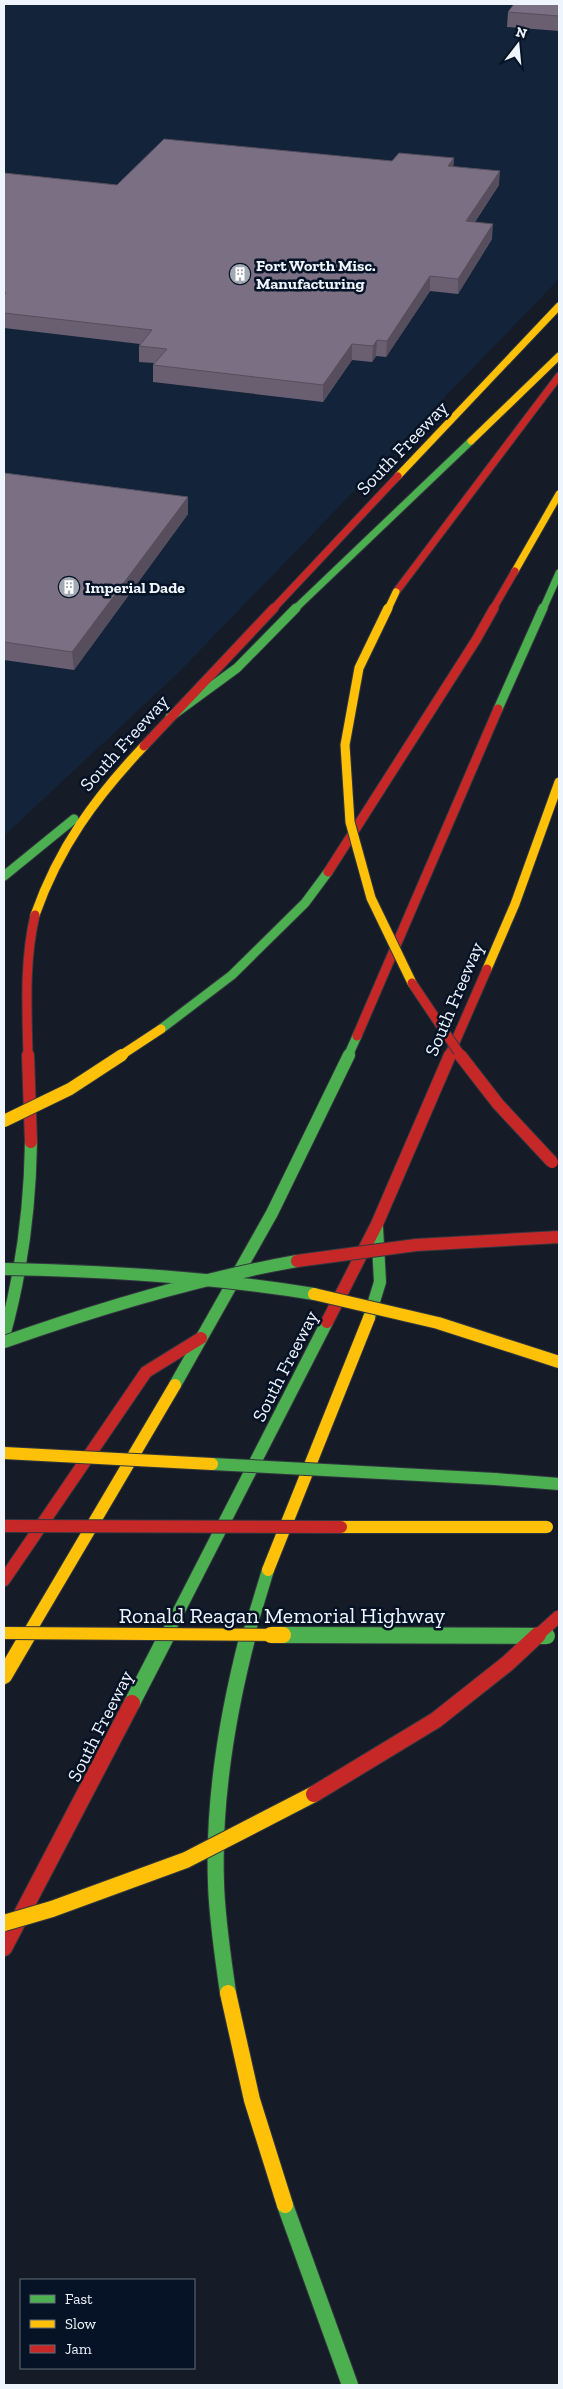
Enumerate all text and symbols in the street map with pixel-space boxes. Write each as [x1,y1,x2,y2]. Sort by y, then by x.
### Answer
north arrow [493,20,543,70]
text: N [514,23,529,43]
place label: Fort Worth Misc. Manufacturing [256,256,376,293]
building icon: Fort Worth Misc. Manufacturing [228,262,252,286]
street label: South Freeway [351,396,453,500]
building icon: Imperial Dade [57,575,81,599]
place label: Imperial Dade [85,578,185,597]
street label: South Freeway [75,690,173,796]
street label: South Freeway [420,938,488,1059]
street label: South Freeway [247,1306,323,1425]
street label: Ronald Reagan Memorial Highway [119,1602,446,1629]
street label: South Freeway [62,1666,138,1785]
legend [20,2279,195,2369]
text: Fast [65,2290,93,2308]
text: Slow [65,2315,97,2333]
text: Jam [65,2340,92,2358]

